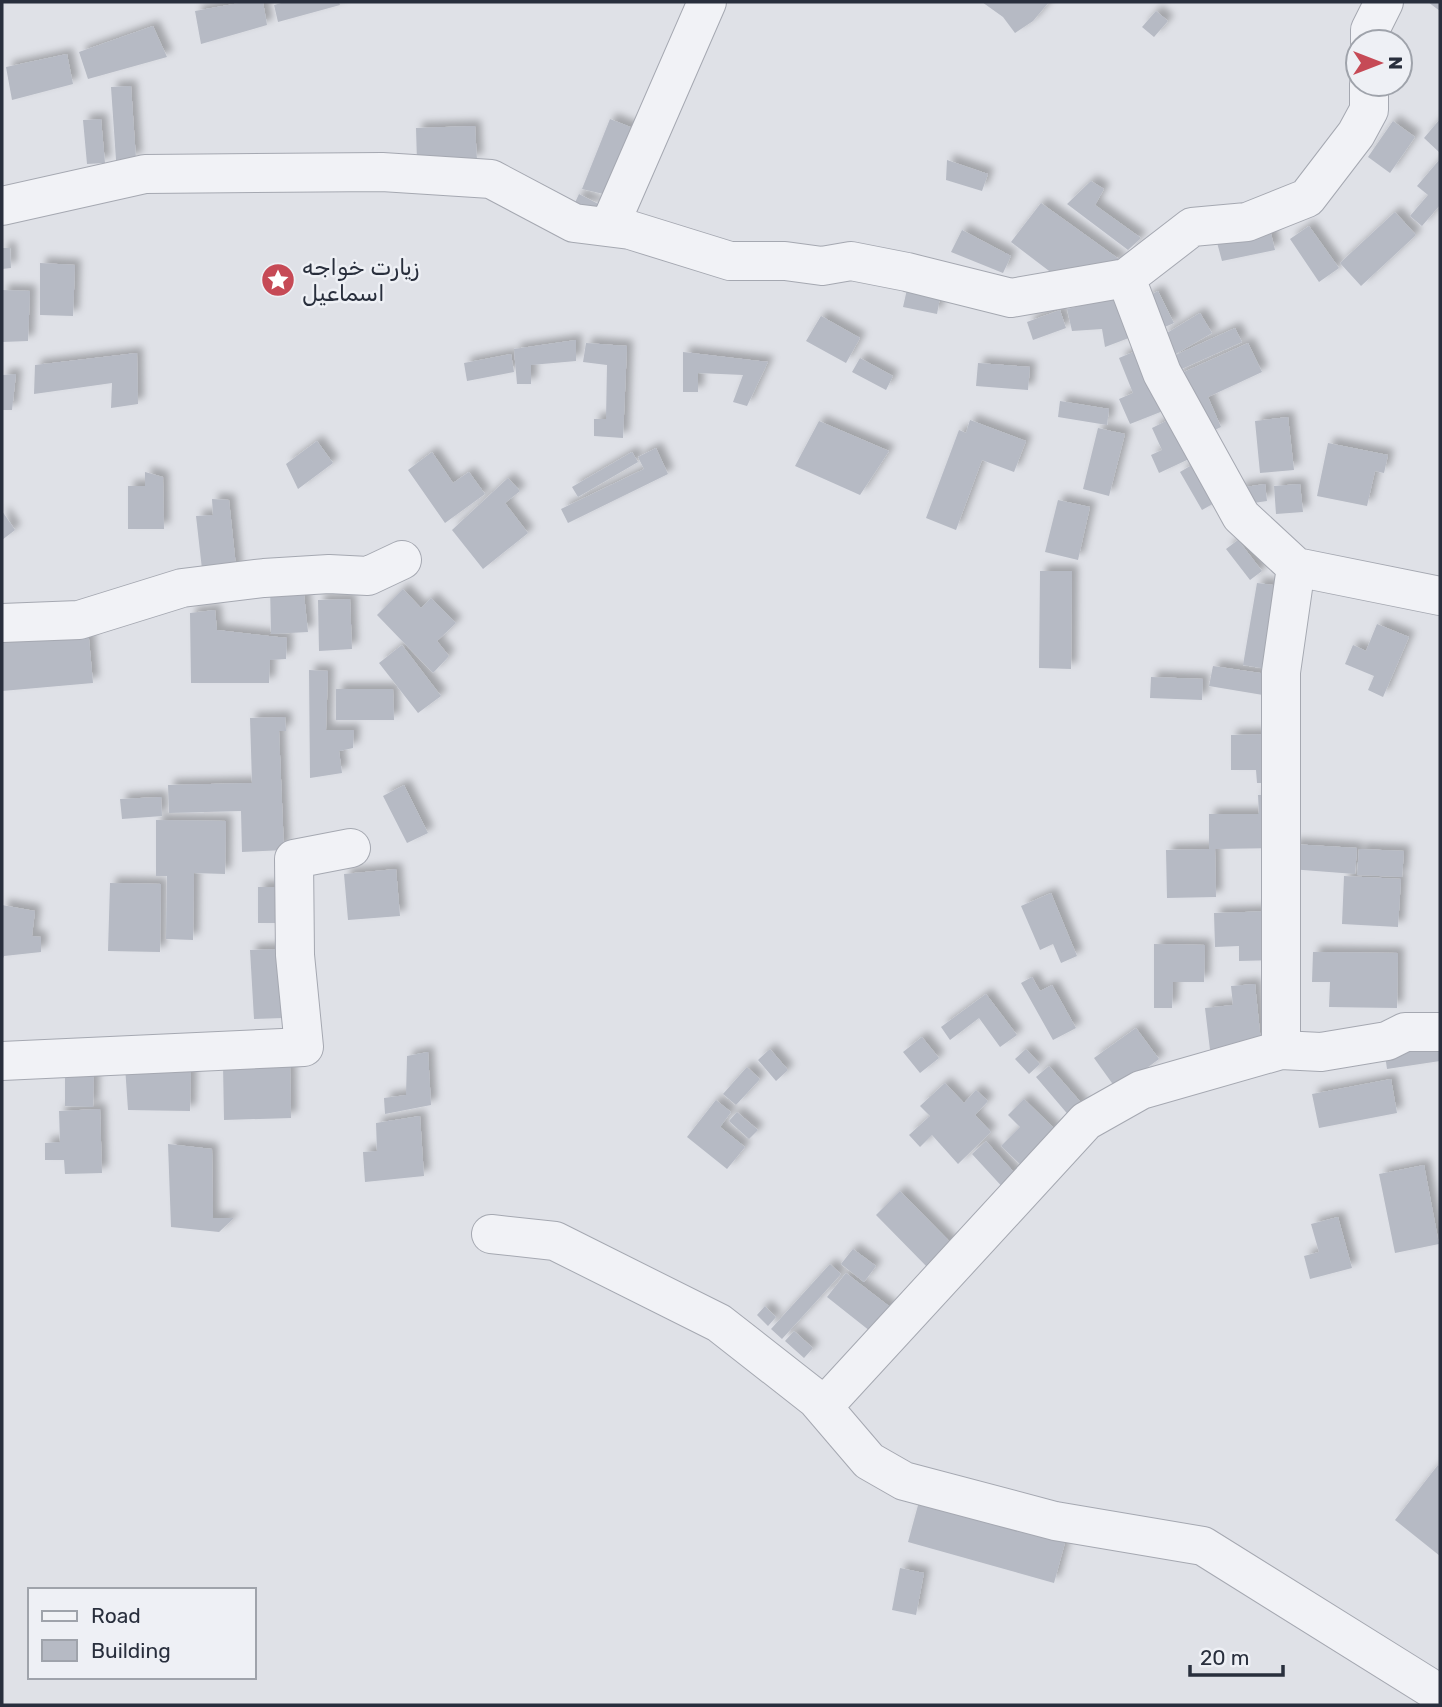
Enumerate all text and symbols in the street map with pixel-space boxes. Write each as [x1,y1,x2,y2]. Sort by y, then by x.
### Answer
north arrow [1344,28,1414,98]
text: N [1384,56,1407,70]
place label: زیارت خواجه اسماعیل [302,253,419,307]
place icon: زیارت خواجه اسماعیل [259,261,297,299]
legend [28,1588,256,1679]
text: Road [91,1603,141,1628]
scale bar [1190,1634,1283,1678]
text: Building [91,1638,171,1663]
text: 20 m [1200,1645,1249,1670]

